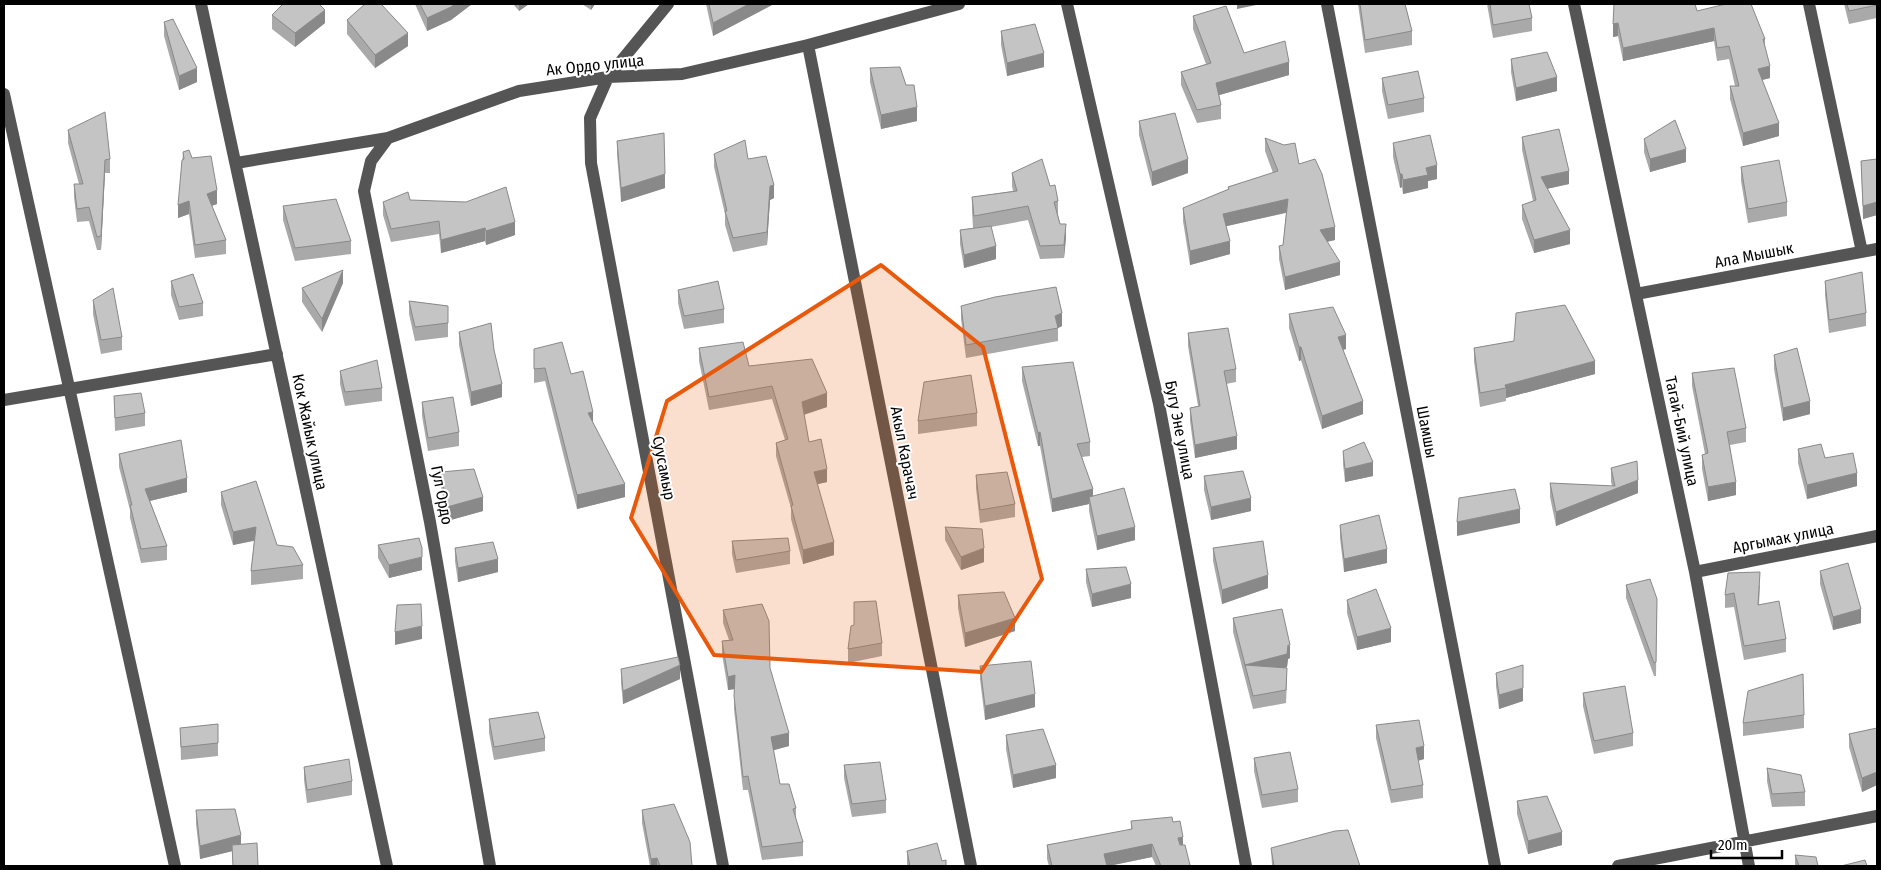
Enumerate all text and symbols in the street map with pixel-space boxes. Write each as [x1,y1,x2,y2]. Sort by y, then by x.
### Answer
street label: Ак Ордо улица [545,50,645,80]
street label: Ала Мышык [1713,238,1795,272]
street label: Кок Жайык улица [288,372,332,492]
street label: Тагай-Бий улица [1661,374,1703,488]
street label: Бугу Эне улица [1161,379,1199,481]
street label: Шамшы [1413,404,1441,460]
street label: Акыл Карачач [887,405,923,501]
street label: Суусамыр [648,434,680,502]
street label: Гул Ордо [427,464,457,526]
street label: Аргымак улица [1731,519,1835,557]
scale bar [1711,828,1782,860]
text: 20 m [1718,836,1748,854]

